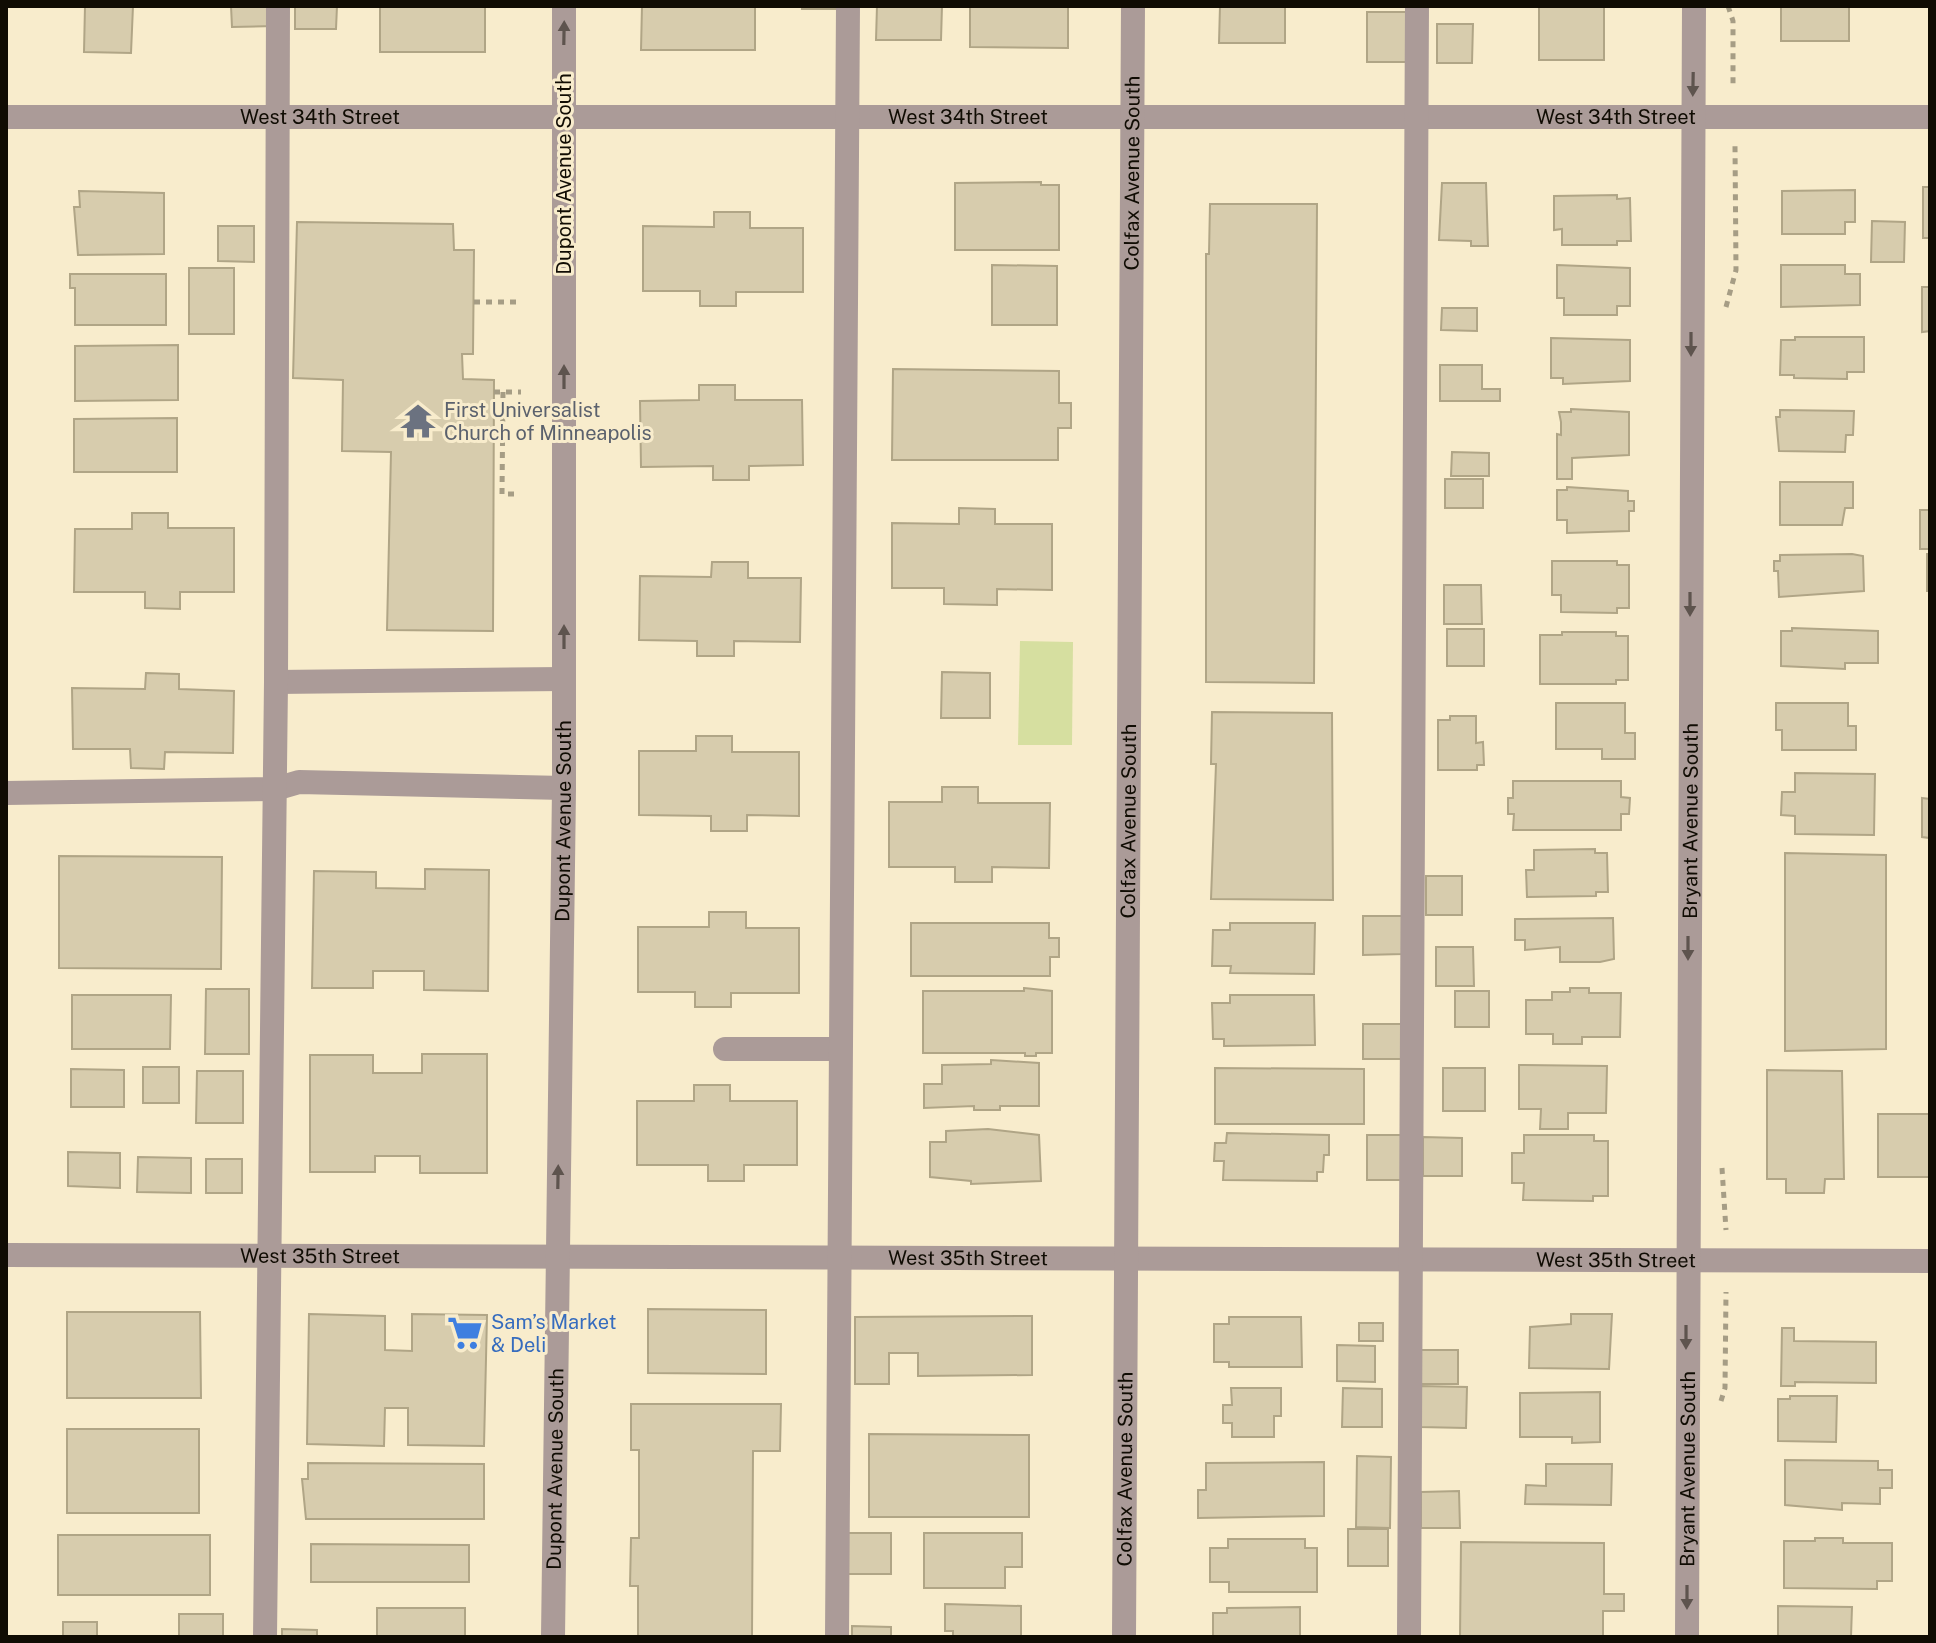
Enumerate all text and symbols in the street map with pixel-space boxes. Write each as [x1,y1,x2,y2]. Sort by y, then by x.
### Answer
one-way arrow [558,20,570,45]
one-way arrow [1686,72,1699,97]
street label: Dupont Avenue South [552,73,576,275]
street label: Colfax Avenue South [1120,76,1145,270]
street label: West 34th Street [240,105,400,129]
street label: West 34th Street [888,105,1048,129]
street label: West 34th Street [1536,105,1696,129]
one-way arrow [1685,332,1697,357]
one-way arrow [558,364,570,389]
place label: First Universalist Church of Minneapolis [444,398,652,445]
temple icon: First Universalist Church of Minneapolis [399,402,437,440]
one-way arrow [1684,592,1696,617]
one-way arrow [558,624,570,649]
street label: Dupont Avenue South [550,720,576,922]
street label: Bryant Avenue South [1678,723,1703,919]
street label: Colfax Avenue South [1116,724,1141,918]
one-way arrow [1682,936,1694,961]
one-way arrow [551,1164,564,1189]
street label: West 35th Street [240,1244,400,1268]
street label: West 35th Street [888,1246,1048,1270]
street label: West 35th Street [1536,1248,1696,1272]
place label: Sam’s Market & Deli [491,1310,616,1357]
supermarket icon: Sam’s Market & Deli [446,1314,484,1352]
one-way arrow [1680,1325,1692,1350]
street label: Dupont Avenue South [542,1368,568,1570]
street label: Bryant Avenue South [1675,1371,1700,1567]
street label: Colfax Avenue South [1112,1372,1137,1566]
one-way arrow [1681,1585,1693,1610]

